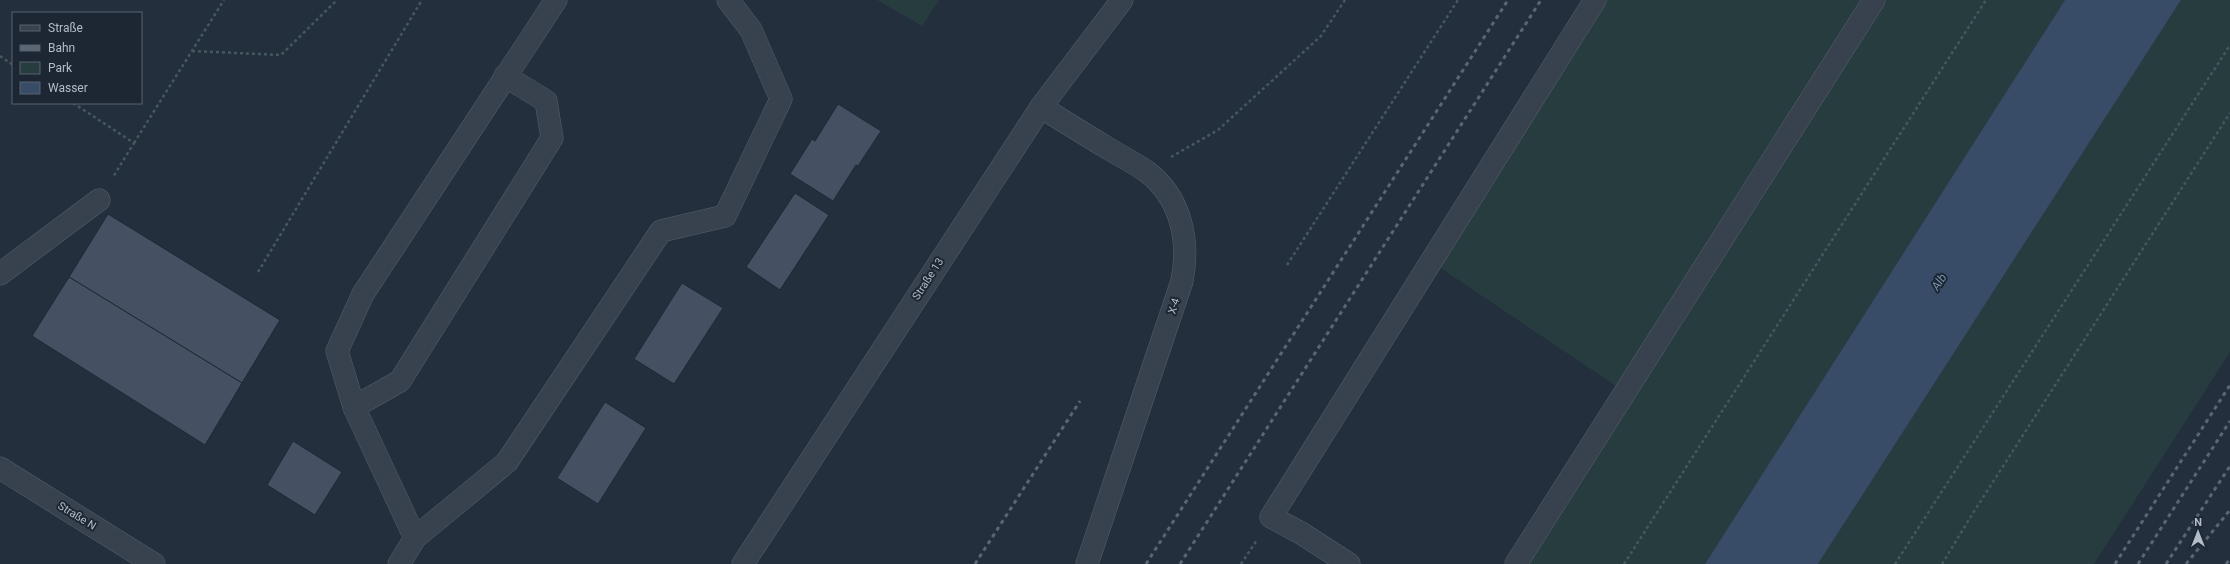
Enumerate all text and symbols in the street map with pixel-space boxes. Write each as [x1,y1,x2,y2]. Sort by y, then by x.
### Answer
legend [12,12,142,104]
text: Straße [48,21,83,35]
text: Bahn [48,41,75,55]
text: Park [48,61,73,75]
text: Wasser [48,81,88,95]
street label: Straße 13 [910,256,946,302]
water label: Alb [1928,271,1950,294]
street label: X-4 [1165,296,1183,316]
street label: Straße N [56,499,98,533]
north arrow [2178,512,2218,552]
text: N [2194,516,2202,529]

